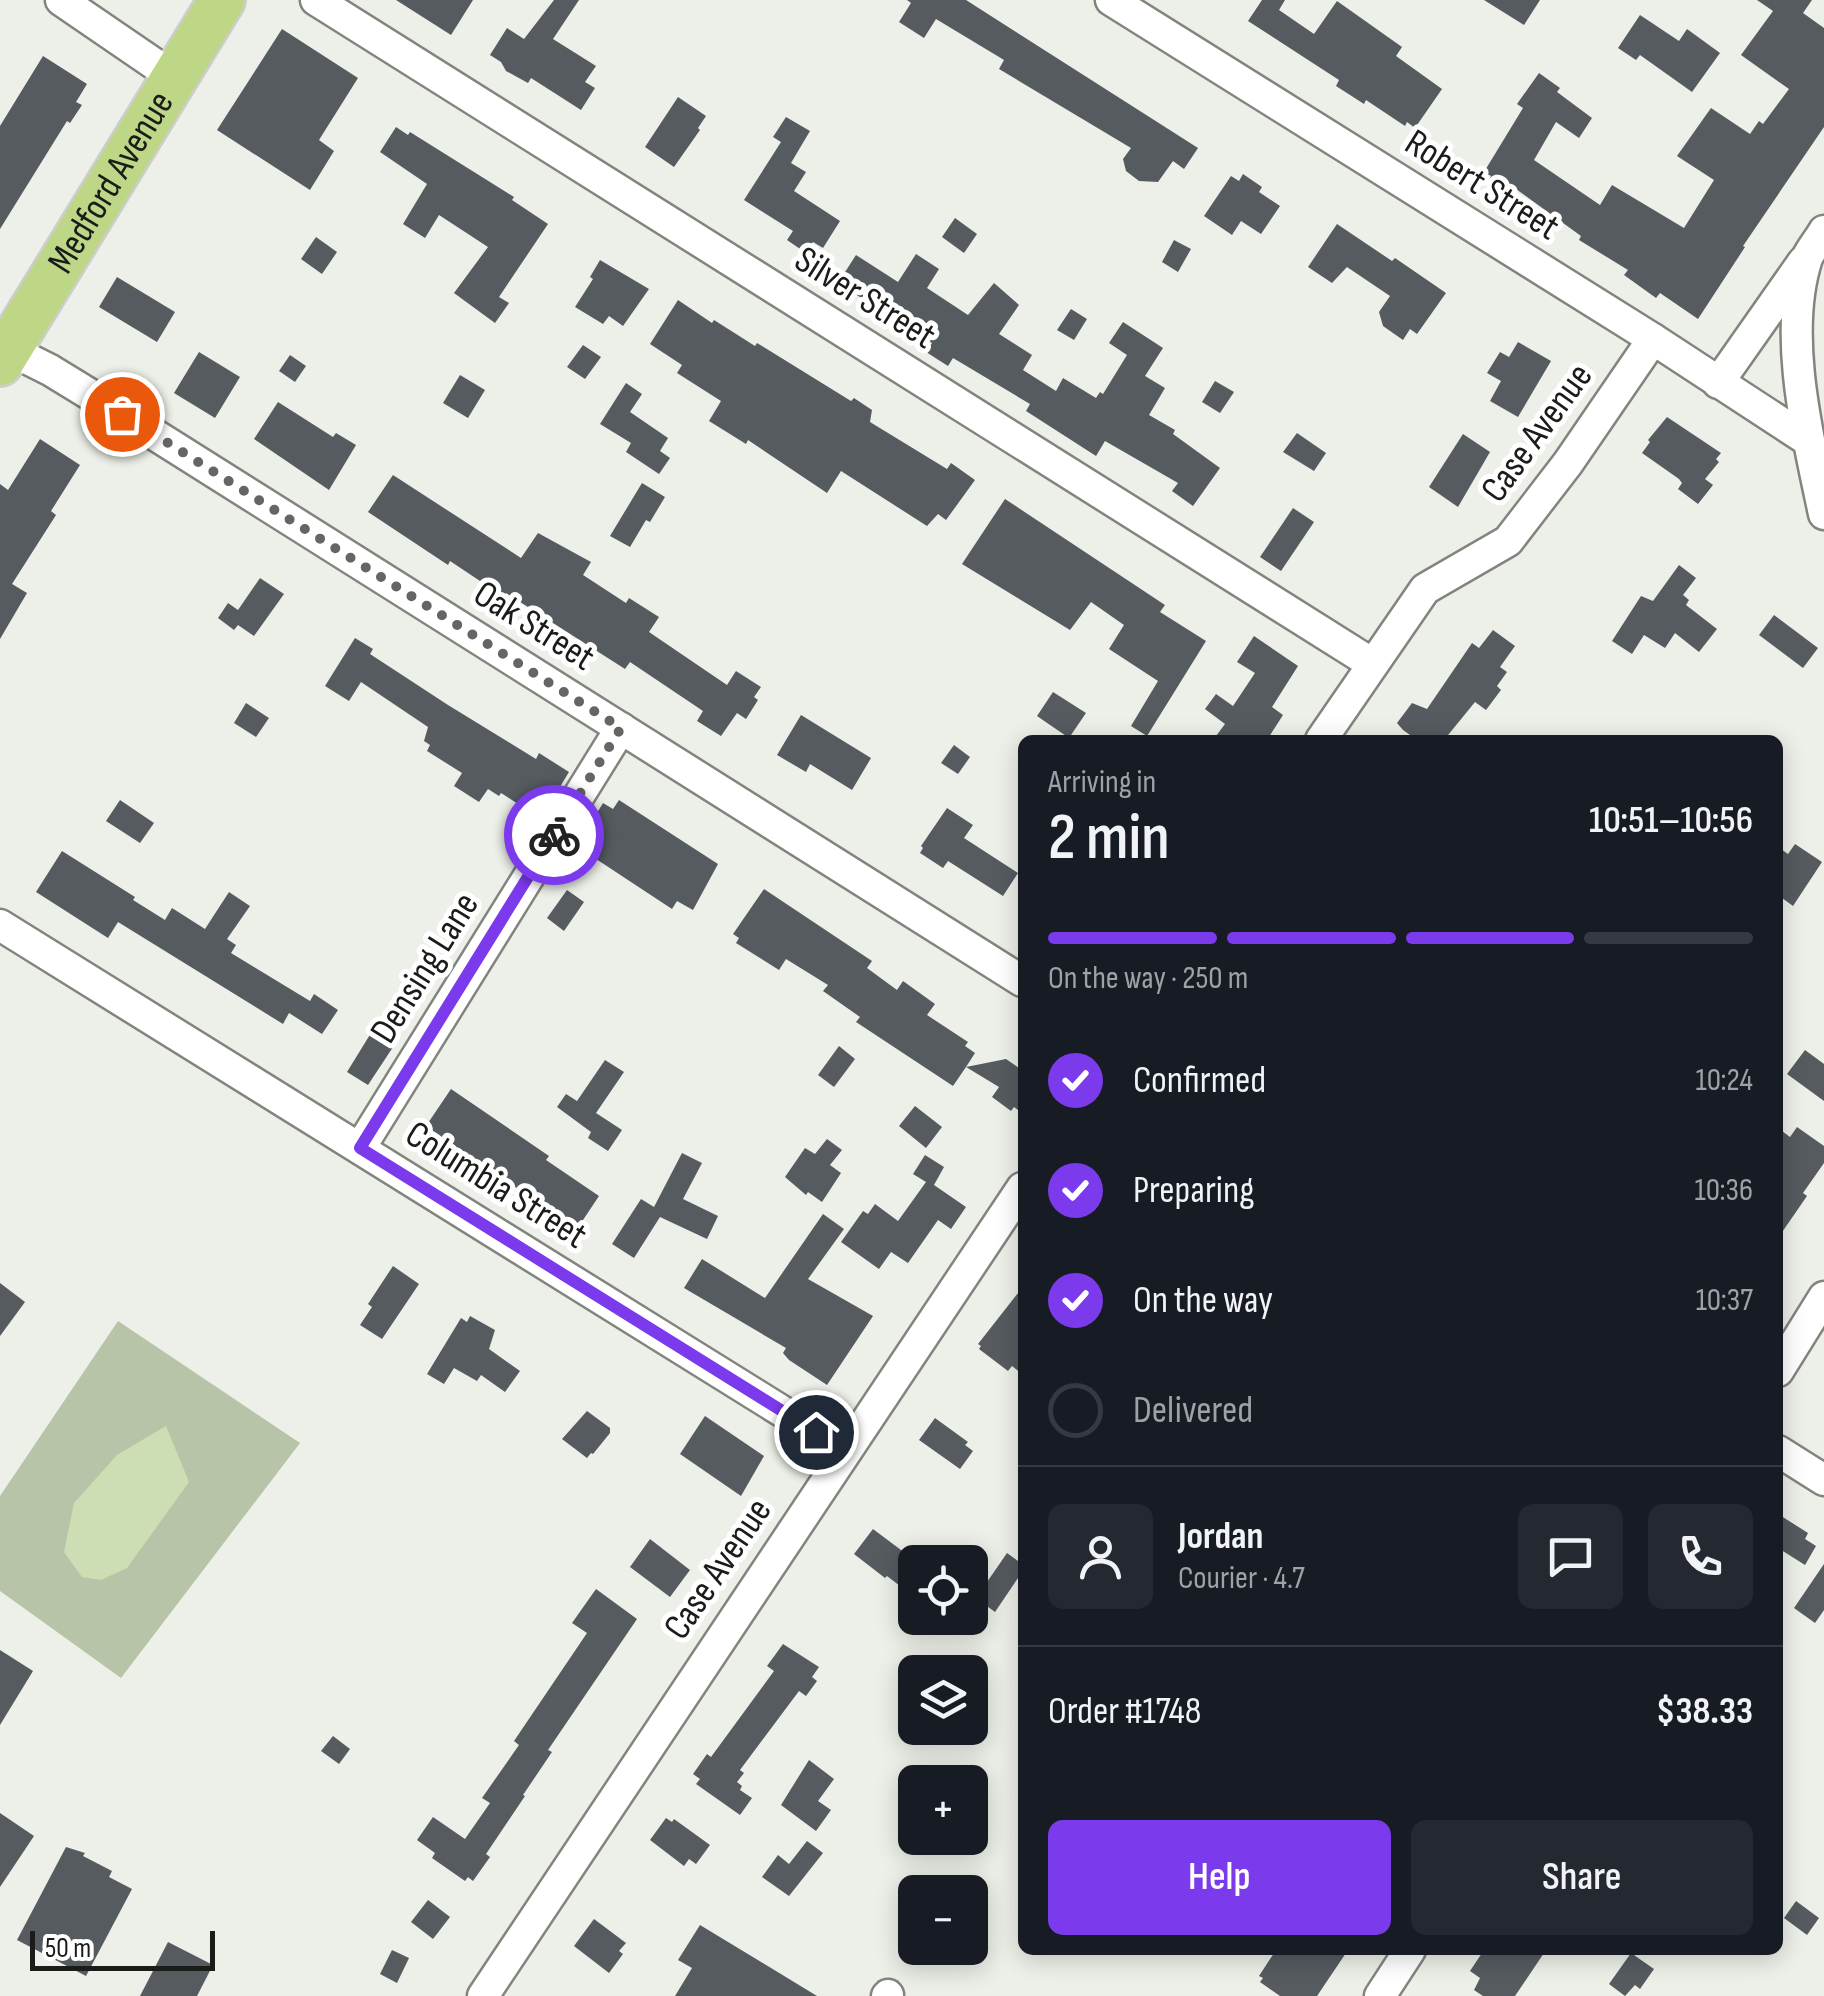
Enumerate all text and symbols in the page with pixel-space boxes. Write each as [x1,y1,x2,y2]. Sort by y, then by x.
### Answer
street label: Medford Avenue [38,83,183,281]
street label: Robert Street [1397,120,1567,250]
street label: Silver Street [786,237,944,359]
street label: Case Avenue [1472,355,1602,511]
pin [80,372,165,457]
icon: bag [95,387,150,442]
street label: Oak Street [465,571,603,681]
text: Arriving in [1048,763,1156,802]
courier [504,785,604,885]
text: 10:51–10:56 [1589,798,1753,843]
text: 2 min [1048,800,1170,878]
icon: bike [527,808,582,863]
street label: Densing Lane [361,885,489,1051]
text: On the way · 250 m [1048,959,1248,998]
icon: check [1048,1053,1103,1108]
text: Confirmed [1133,1058,1266,1103]
text: 10:24 [1695,1061,1753,1100]
street label: Columbia Street [397,1112,595,1258]
icon: check [1048,1163,1103,1218]
text: Preparing [1133,1168,1254,1213]
text: 10:36 [1694,1171,1753,1210]
icon: check [1048,1273,1103,1328]
text: On the way [1133,1278,1273,1323]
text: 10:37 [1696,1281,1753,1320]
text: Delivered [1133,1388,1253,1433]
pin [774,1390,859,1475]
icon: home [789,1405,844,1460]
street label: Case Avenue [655,1490,781,1648]
button: person [1048,1504,1153,1609]
button: chat [1518,1504,1623,1609]
button: phone [1648,1504,1753,1609]
text: Jordan [1178,1514,1263,1559]
map controls [898,1545,988,1965]
button: locate [898,1545,988,1635]
text: Courier · 4.7 [1178,1559,1305,1598]
button: layers [898,1655,988,1745]
text: Order #1748 [1048,1689,1201,1734]
text: $38.33 [1656,1689,1753,1734]
button: + [898,1765,988,1855]
button: Help [1048,1820,1391,1935]
button: Share [1411,1820,1753,1935]
button: − [898,1875,988,1965]
scale bar [30,1926,215,1970]
text: 50 m [45,1932,91,1965]

